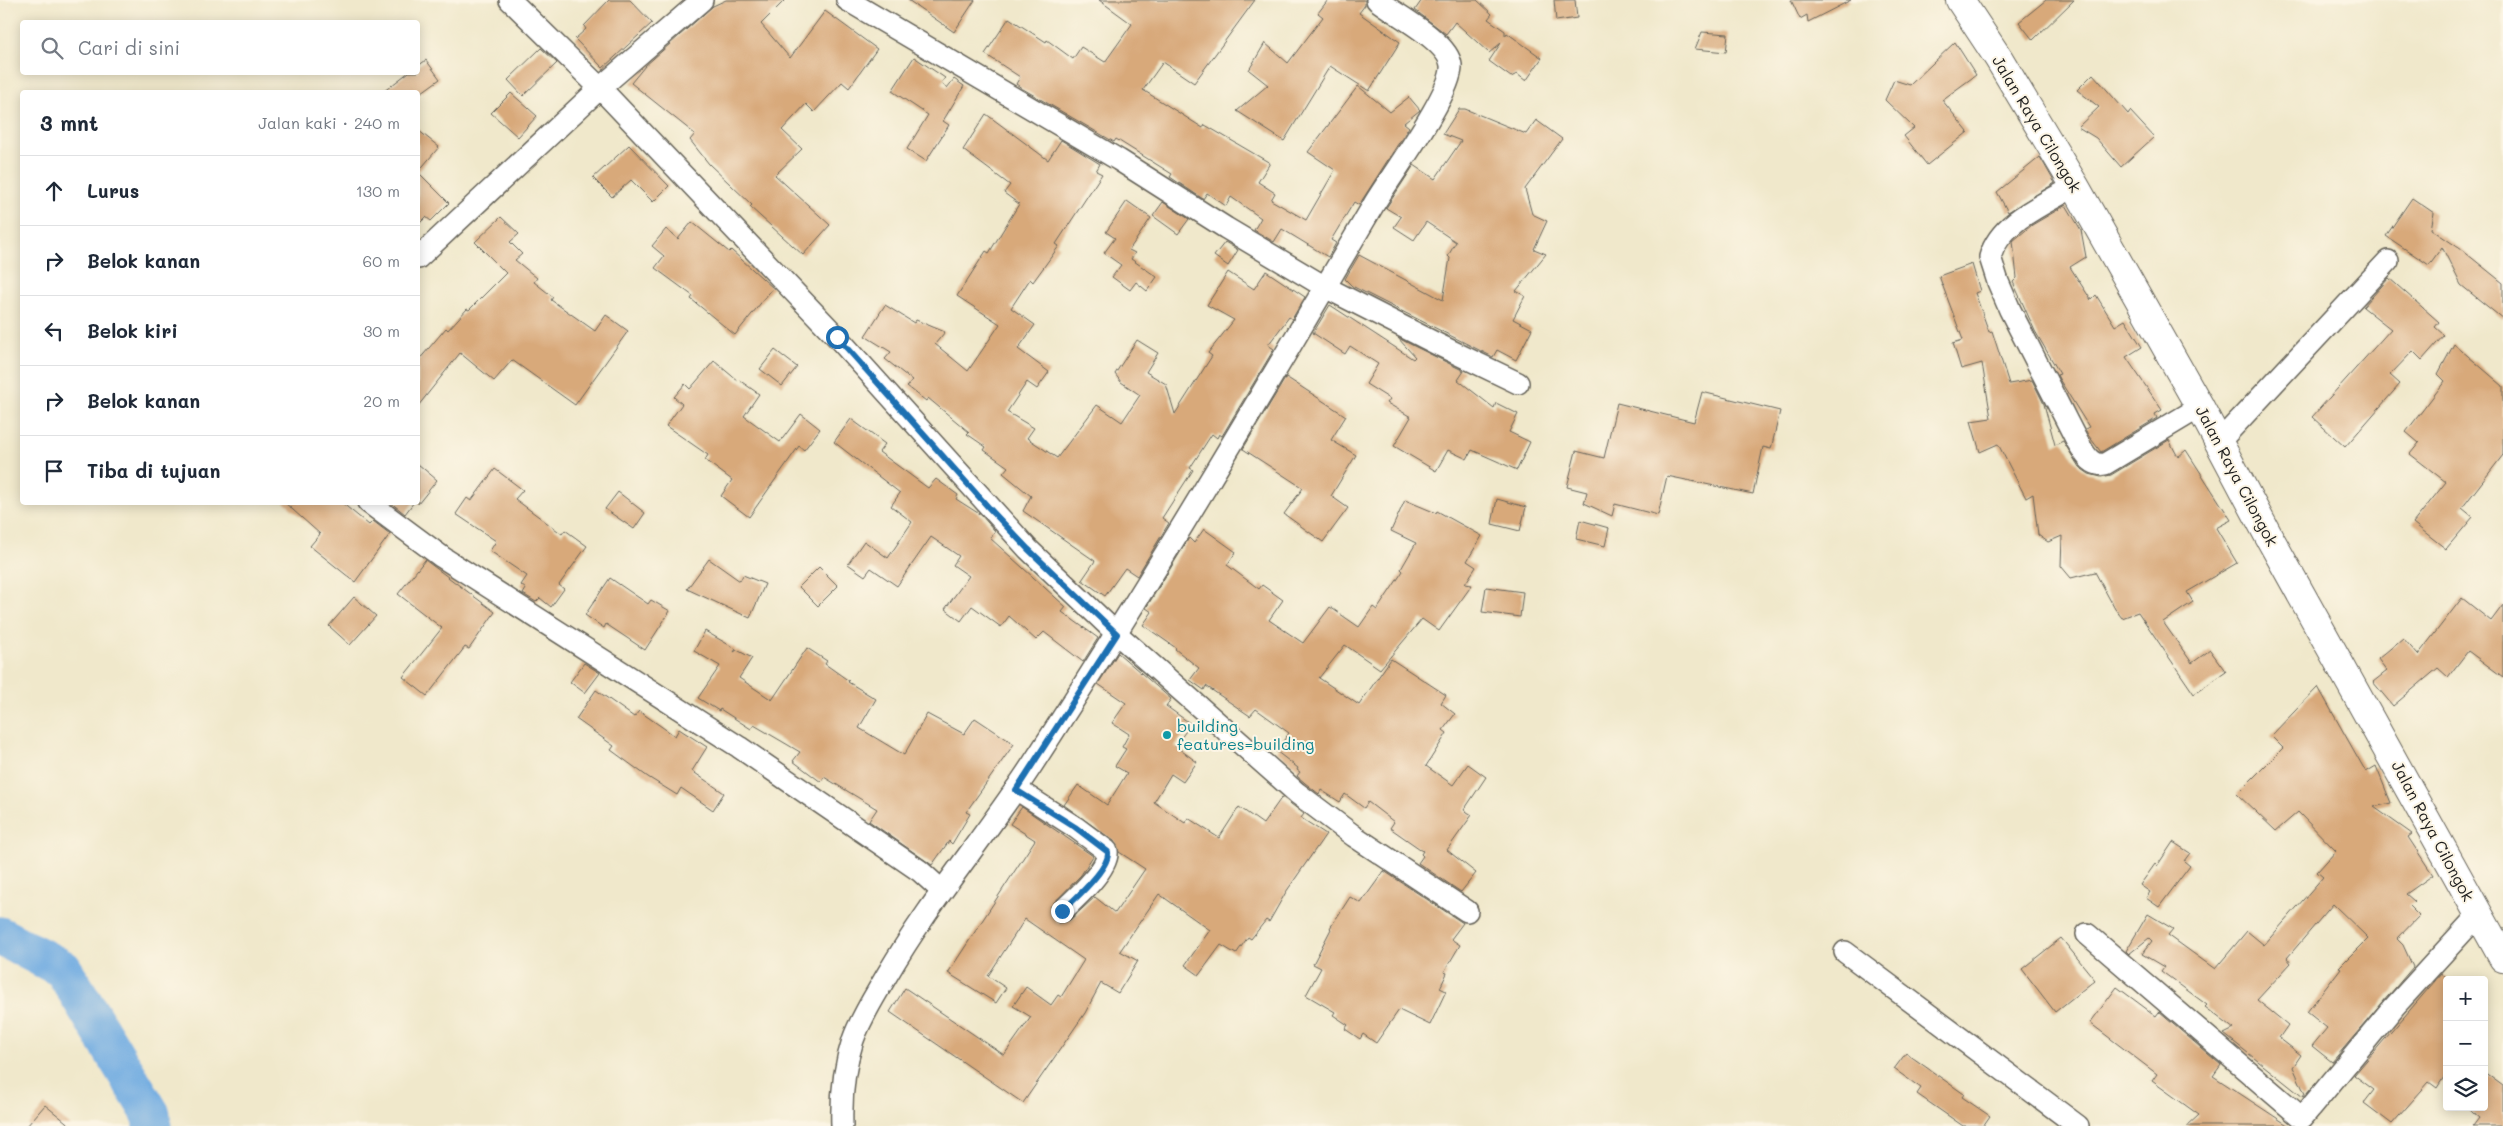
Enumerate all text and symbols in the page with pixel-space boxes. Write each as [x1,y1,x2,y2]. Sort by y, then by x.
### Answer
search box [20,20,420,75]
icon: search [38,34,66,62]
text: Cari di sini [78,35,180,60]
street label: Jalan Raya Cilongok [1988,51,2087,196]
text: 3 mnt [40,109,98,136]
text: Jalan kaki · 240 m [258,112,400,133]
icon: ahead [40,177,68,205]
text: Lurus [87,178,139,203]
text: 130 m [356,180,400,201]
icon: right [40,247,68,275]
text: Belok kanan [87,248,200,273]
text: 60 m [363,250,400,271]
icon: left [40,317,68,345]
text: Belok kiri [87,318,178,343]
text: 30 m [363,320,400,341]
route start [826,326,849,349]
icon: right [40,387,68,415]
text: Belok kanan [87,388,200,413]
text: 20 m [363,390,400,411]
street label: Jalan Raya Cilongok [2191,402,2283,550]
icon: arrive [40,457,68,485]
text: Tiba di tujuan [87,458,220,483]
place label: building features=building [1177,715,1314,754]
marker: building features=building [1161,729,1173,741]
street label: Jalan Raya Cilongok [2387,757,2479,905]
route end [1051,900,1074,923]
map controls [2443,976,2488,1111]
button: + [2443,976,2488,1021]
button: − [2443,1021,2488,1066]
button: layers [2443,1066,2488,1111]

